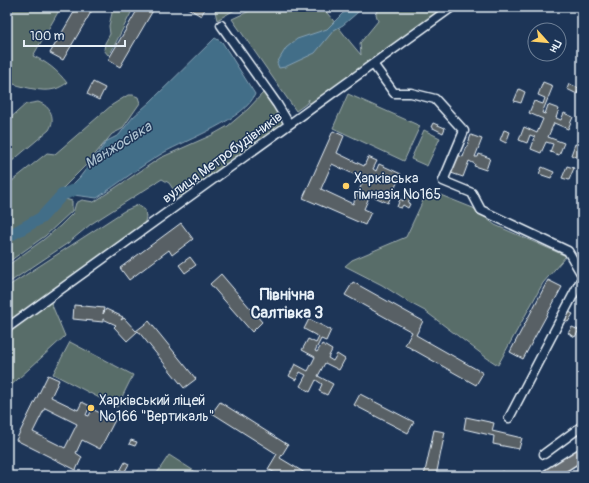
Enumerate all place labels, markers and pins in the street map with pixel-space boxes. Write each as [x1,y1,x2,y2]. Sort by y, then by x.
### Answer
place label: Харківська гімназія №165 [354,170,441,203]
marker: Харківська гімназія №165 [341,181,351,191]
place label: Харківський ліцей №166 "Вертикаль" [99,392,214,425]
marker: Харківський ліцей №166 "Вертикаль" [86,403,96,413]

